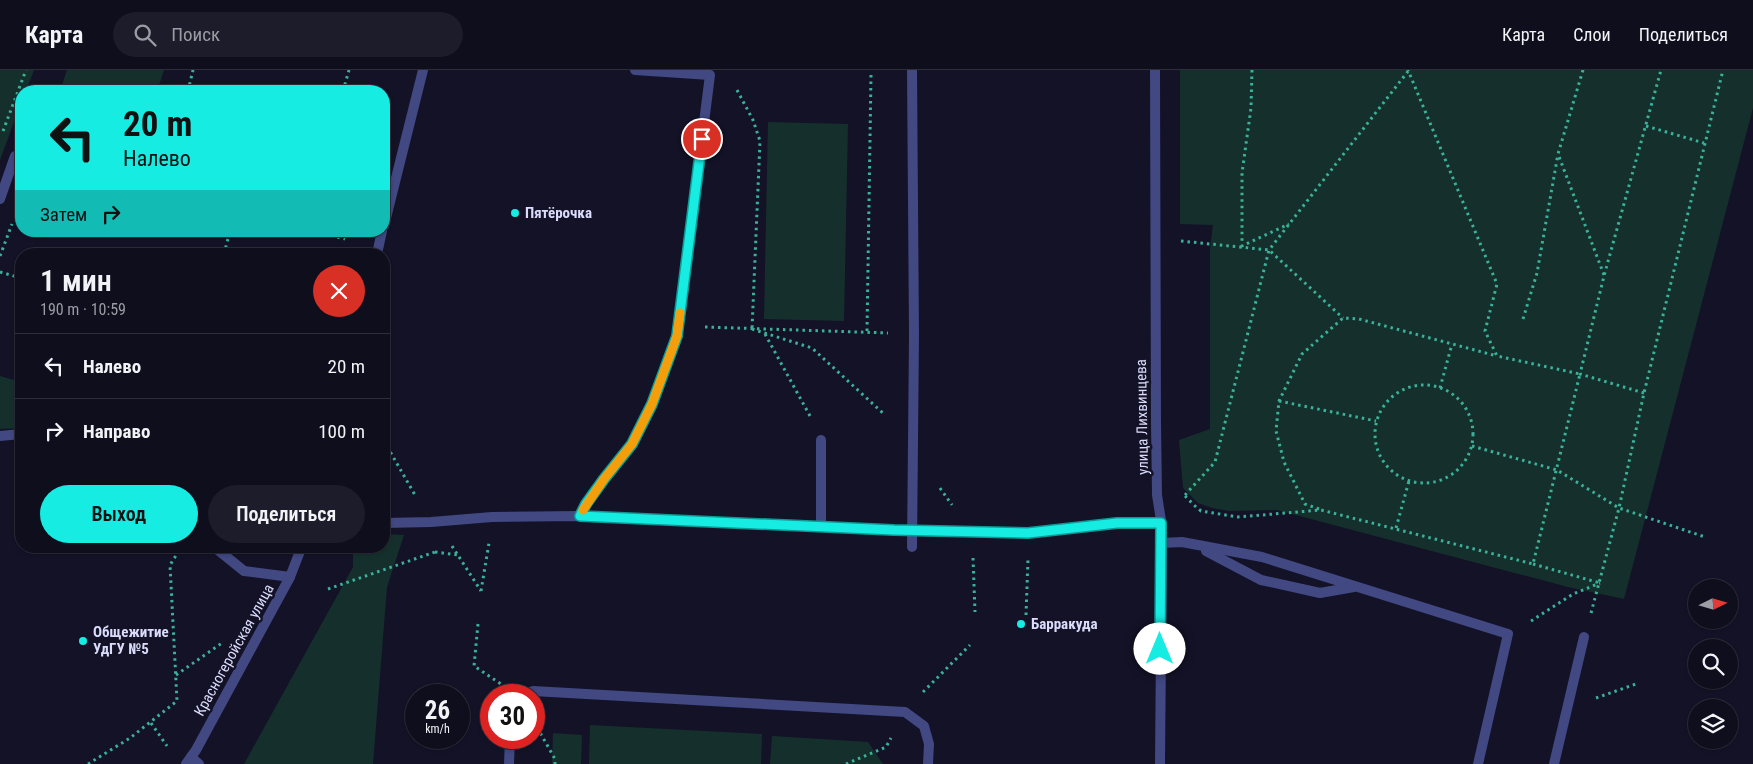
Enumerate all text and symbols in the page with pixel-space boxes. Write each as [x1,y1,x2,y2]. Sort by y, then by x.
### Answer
search box [113,12,463,57]
text: Карта [25,21,83,49]
icon: search [131,21,159,49]
text: Поиск [171,23,220,46]
text: Карта [1502,24,1545,45]
text: Слои [1573,24,1611,45]
text: Поделиться [1639,24,1728,45]
text: 20 m [123,104,192,145]
icon: left [40,105,105,170]
pin [681,118,723,160]
icon: arrive [688,125,716,153]
text: Налево [123,146,191,171]
icon: right [97,200,125,228]
text: Затем [40,203,87,226]
place label: Пятёрочка [525,204,592,222]
marker: Пятёрочка [509,207,521,219]
text: 1 мин [40,263,112,298]
button: close [313,265,365,317]
text: 190 m · 10:59 [40,300,126,319]
icon: left [40,352,68,380]
text: Налево [83,355,141,378]
text: 20 m [328,355,365,378]
street label: улица Лихвинцева [1132,359,1152,475]
icon: right [40,417,68,445]
text: Направо [83,420,150,443]
text: 100 m [318,420,365,443]
button: Выход [40,485,198,543]
button: Поделиться [208,485,365,543]
north arrow [1688,579,1738,629]
map controls [1688,579,1738,749]
street label: Красногеройская улица [190,581,278,719]
place label: Барракуда [1031,615,1098,633]
marker: Барракуда [1015,618,1027,630]
position arrow [1133,622,1185,674]
place label: Общежитие УдГУ №5 [93,623,169,658]
marker: Общежитие УдГУ №5 [77,635,89,647]
button: search [1688,639,1738,689]
speed limit sign: 30 [480,684,545,749]
text: 26 [425,696,450,725]
button: layers [1688,699,1738,749]
text: km/h [425,722,450,736]

